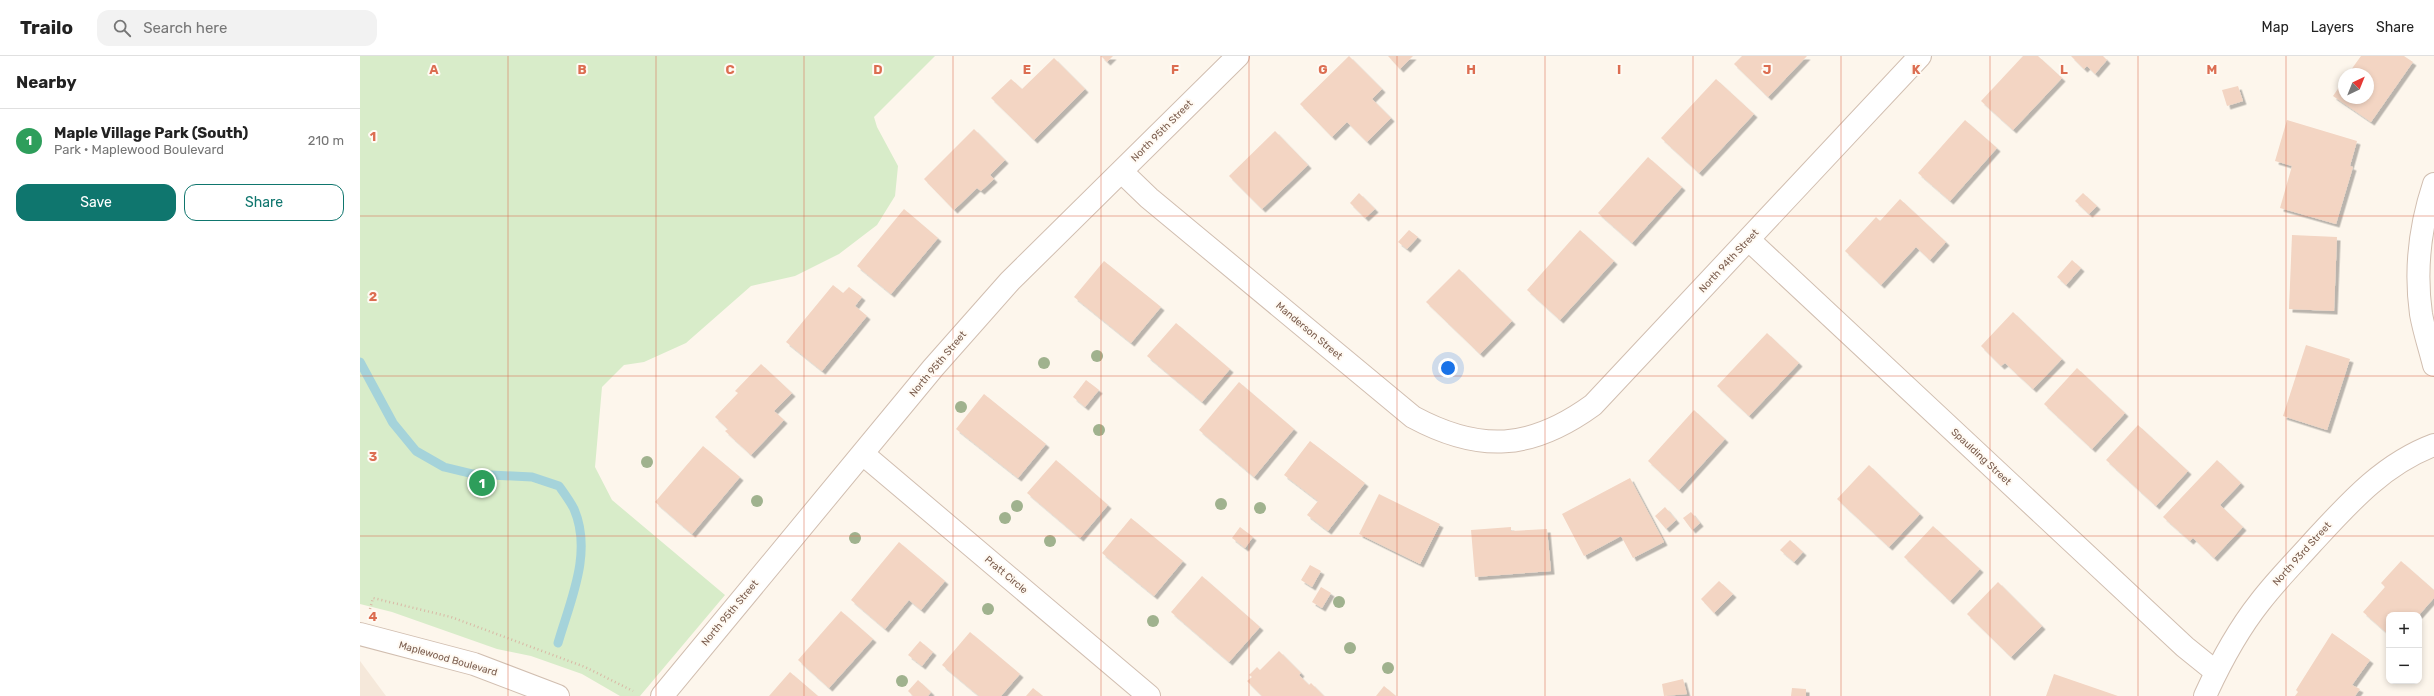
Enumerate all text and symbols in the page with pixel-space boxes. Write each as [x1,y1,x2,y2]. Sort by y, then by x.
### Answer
search box [97,10,377,46]
text: Trailo [20,16,73,39]
icon: search [111,17,133,39]
text: Search here [143,19,227,37]
text: Map [2262,19,2289,36]
text: Layers [2311,19,2354,36]
text: Share [2376,19,2414,36]
text: A [429,62,439,77]
text: B [577,62,587,77]
text: C [725,62,735,77]
text: D [873,62,883,77]
text: E [1023,62,1031,77]
text: F [1171,62,1179,77]
text: G [1318,62,1328,77]
text: H [1466,62,1476,77]
text: I [1617,62,1621,77]
text: J [1763,62,1771,77]
text: K [1912,62,1921,77]
text: L [2060,62,2068,77]
text: M [2207,62,2217,77]
north arrow [2338,68,2374,104]
text: Nearby [16,72,77,92]
street label: North 95th Street [1129,98,1195,164]
text: Maple Village Park (South) [54,124,248,142]
text: 1 [370,129,376,144]
text: 1 [26,133,32,148]
text: 210 m [308,133,344,148]
text: Park · Maplewood Boulevard [54,142,224,157]
button: Save [16,184,176,221]
button: Share [184,184,344,221]
street label: North 94th Street [1697,227,1762,295]
text: 2 [369,289,377,304]
street label: Manderson Street [1273,300,1345,362]
street label: North 95th Street [907,329,969,399]
your location [1438,358,1458,378]
street label: Spaulding Street [1948,426,2014,488]
text: 3 [369,449,378,464]
pin: 1 [469,468,495,498]
street label: North 93rd Street [2270,520,2334,588]
street label: Pratt Circle [982,554,1030,597]
street label: North 95th Street [699,578,761,648]
text: 4 [369,609,378,624]
map controls [2386,612,2422,684]
button: + [2386,612,2422,648]
street label: Maplewood Boulevard [397,639,499,679]
button: − [2386,648,2422,684]

